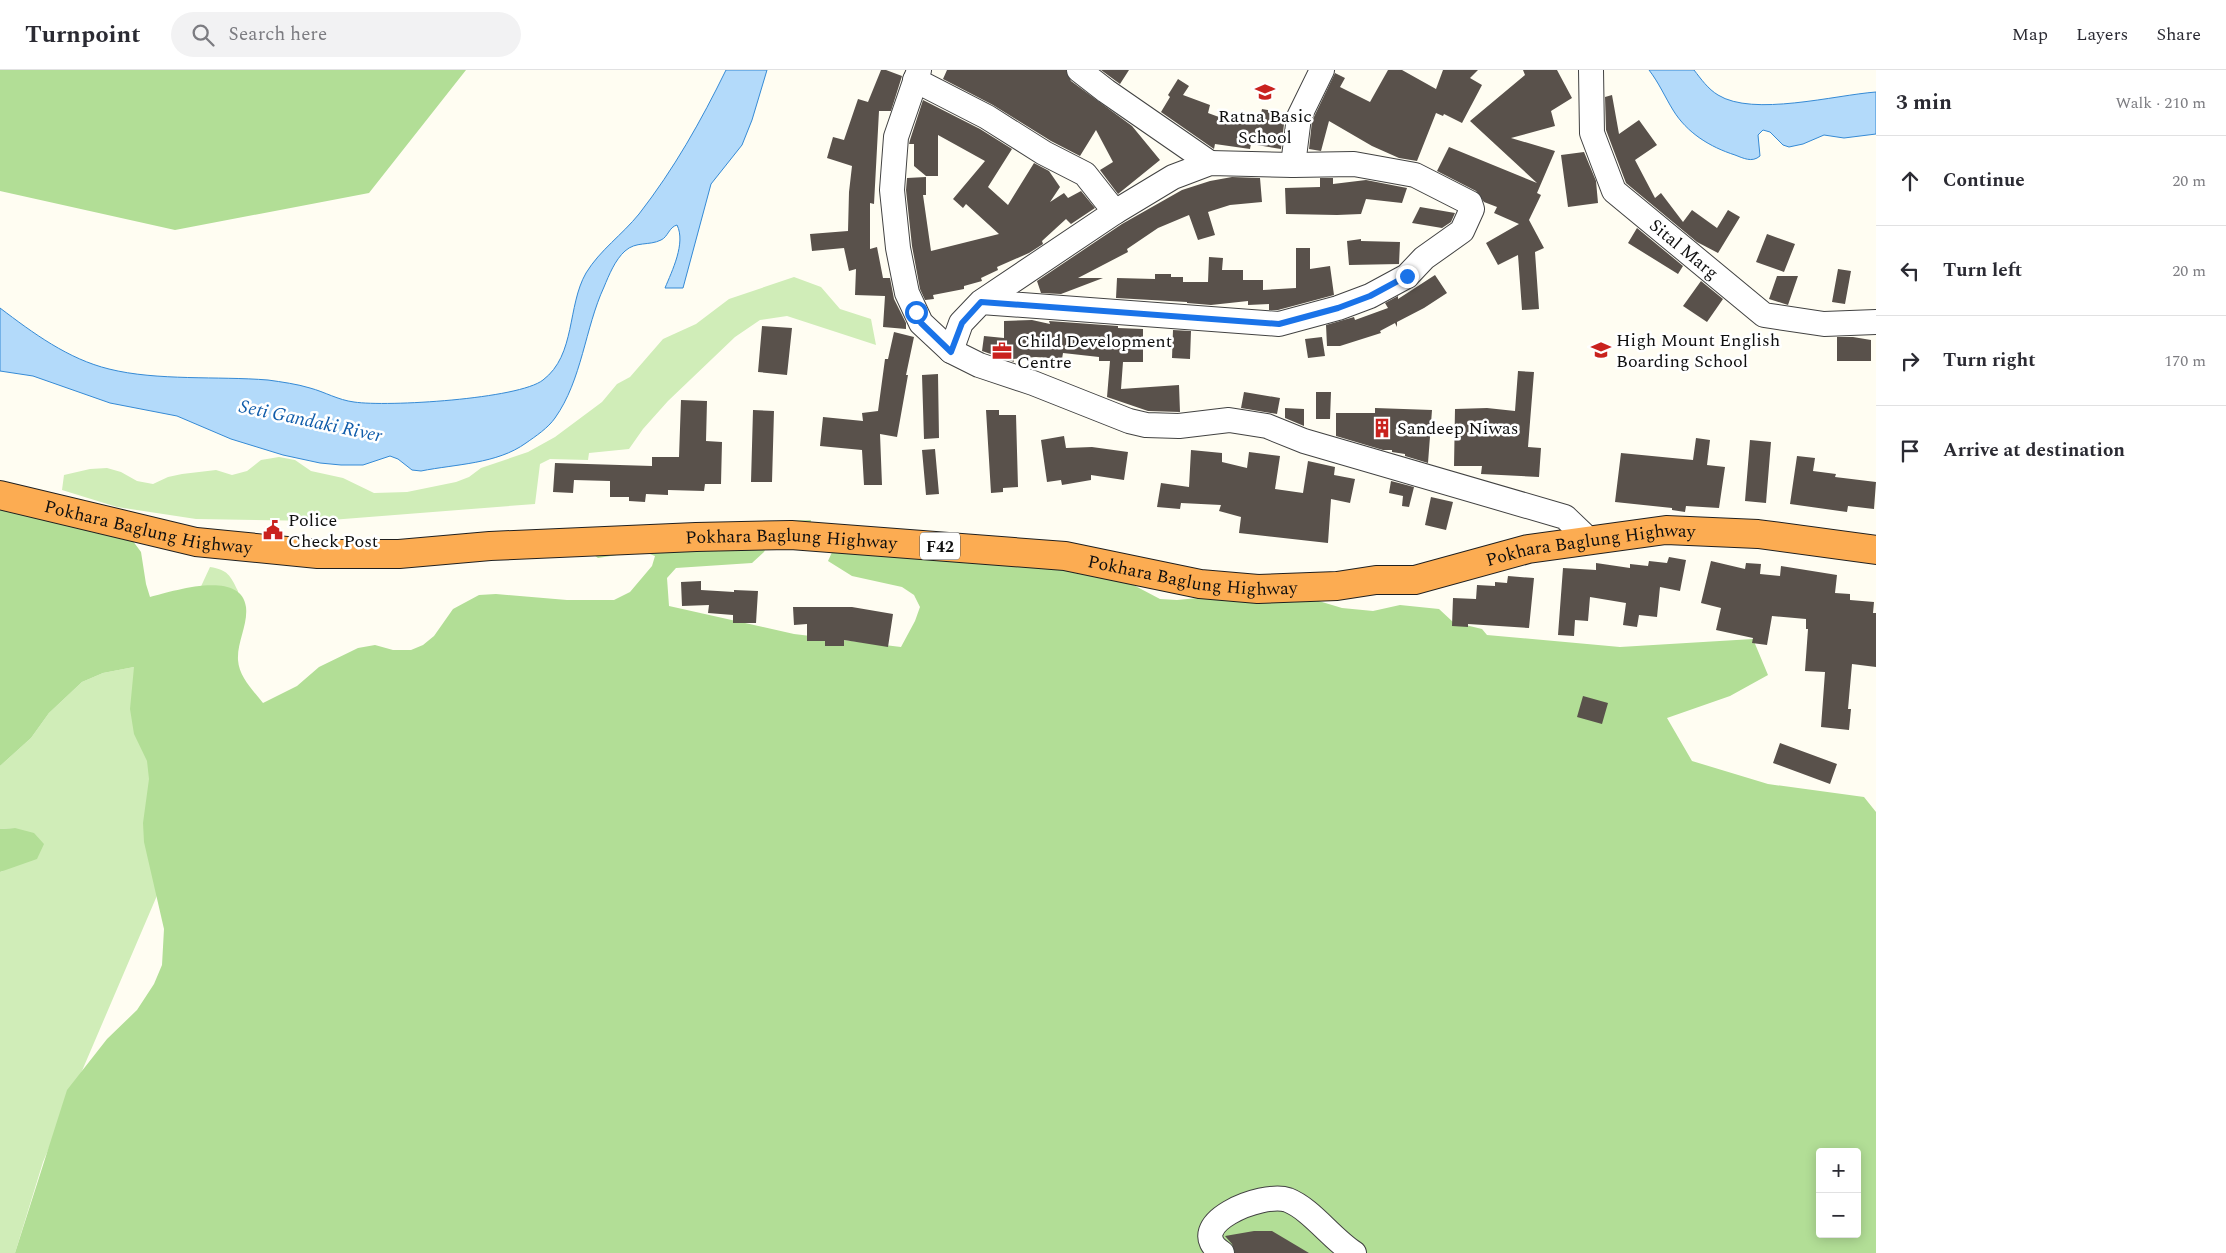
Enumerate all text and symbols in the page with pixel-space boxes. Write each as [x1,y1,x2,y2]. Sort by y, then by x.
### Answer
search box [171,12,521,57]
text: Turnpoint [25,17,141,53]
text: Search here [229,20,327,49]
icon: search [189,21,217,49]
text: Map [2012,21,2048,48]
text: Layers [2076,21,2128,48]
text: Share [2156,21,2201,48]
school or university icon: Ratna Basic School [1254,81,1276,103]
text: 3 min [1896,87,1952,119]
text: Walk · 210 m [2115,91,2206,115]
place label: Ratna Basic School [1218,103,1312,151]
text: Continue [1943,166,2025,195]
icon: ahead [1896,167,1924,195]
text: 20 m [2172,169,2206,193]
street label: Sital Marg [1643,212,1724,286]
text: Turn left [1943,256,2022,285]
icon: left [1896,257,1924,285]
text: 20 m [2172,259,2206,283]
route end [1396,265,1419,288]
route start [905,301,928,324]
place label: High Mount English Boarding School [1616,327,1780,375]
place label: Child Development Centre [1017,328,1172,376]
school or university icon: High Mount English Boarding School [1590,339,1612,361]
office icon: Child Development Centre [991,340,1013,362]
text: Turn right [1943,346,2036,375]
icon: right [1896,347,1924,375]
text: 170 m [2164,349,2206,373]
water label: Seti Gandaki River [236,392,385,451]
place label: Sandeep Niwas [1397,415,1519,442]
building icon: Sandeep Niwas [1371,417,1393,439]
text: Arrive at destination [1943,436,2125,465]
icon: arrive [1896,437,1924,465]
street label: Pokhara Baglung Highway [41,493,255,562]
place label: Police Check Post [288,507,378,555]
street label: Pokhara Baglung Highway [1483,517,1697,574]
public building icon: Police Check Post [262,519,284,541]
street label: Pokhara Baglung Highway [685,522,899,557]
road number: F42 [920,532,960,560]
street label: Pokhara Baglung Highway [1085,548,1299,603]
map controls [1816,1148,1861,1238]
button: + [1816,1148,1861,1193]
button: − [1816,1193,1861,1238]

